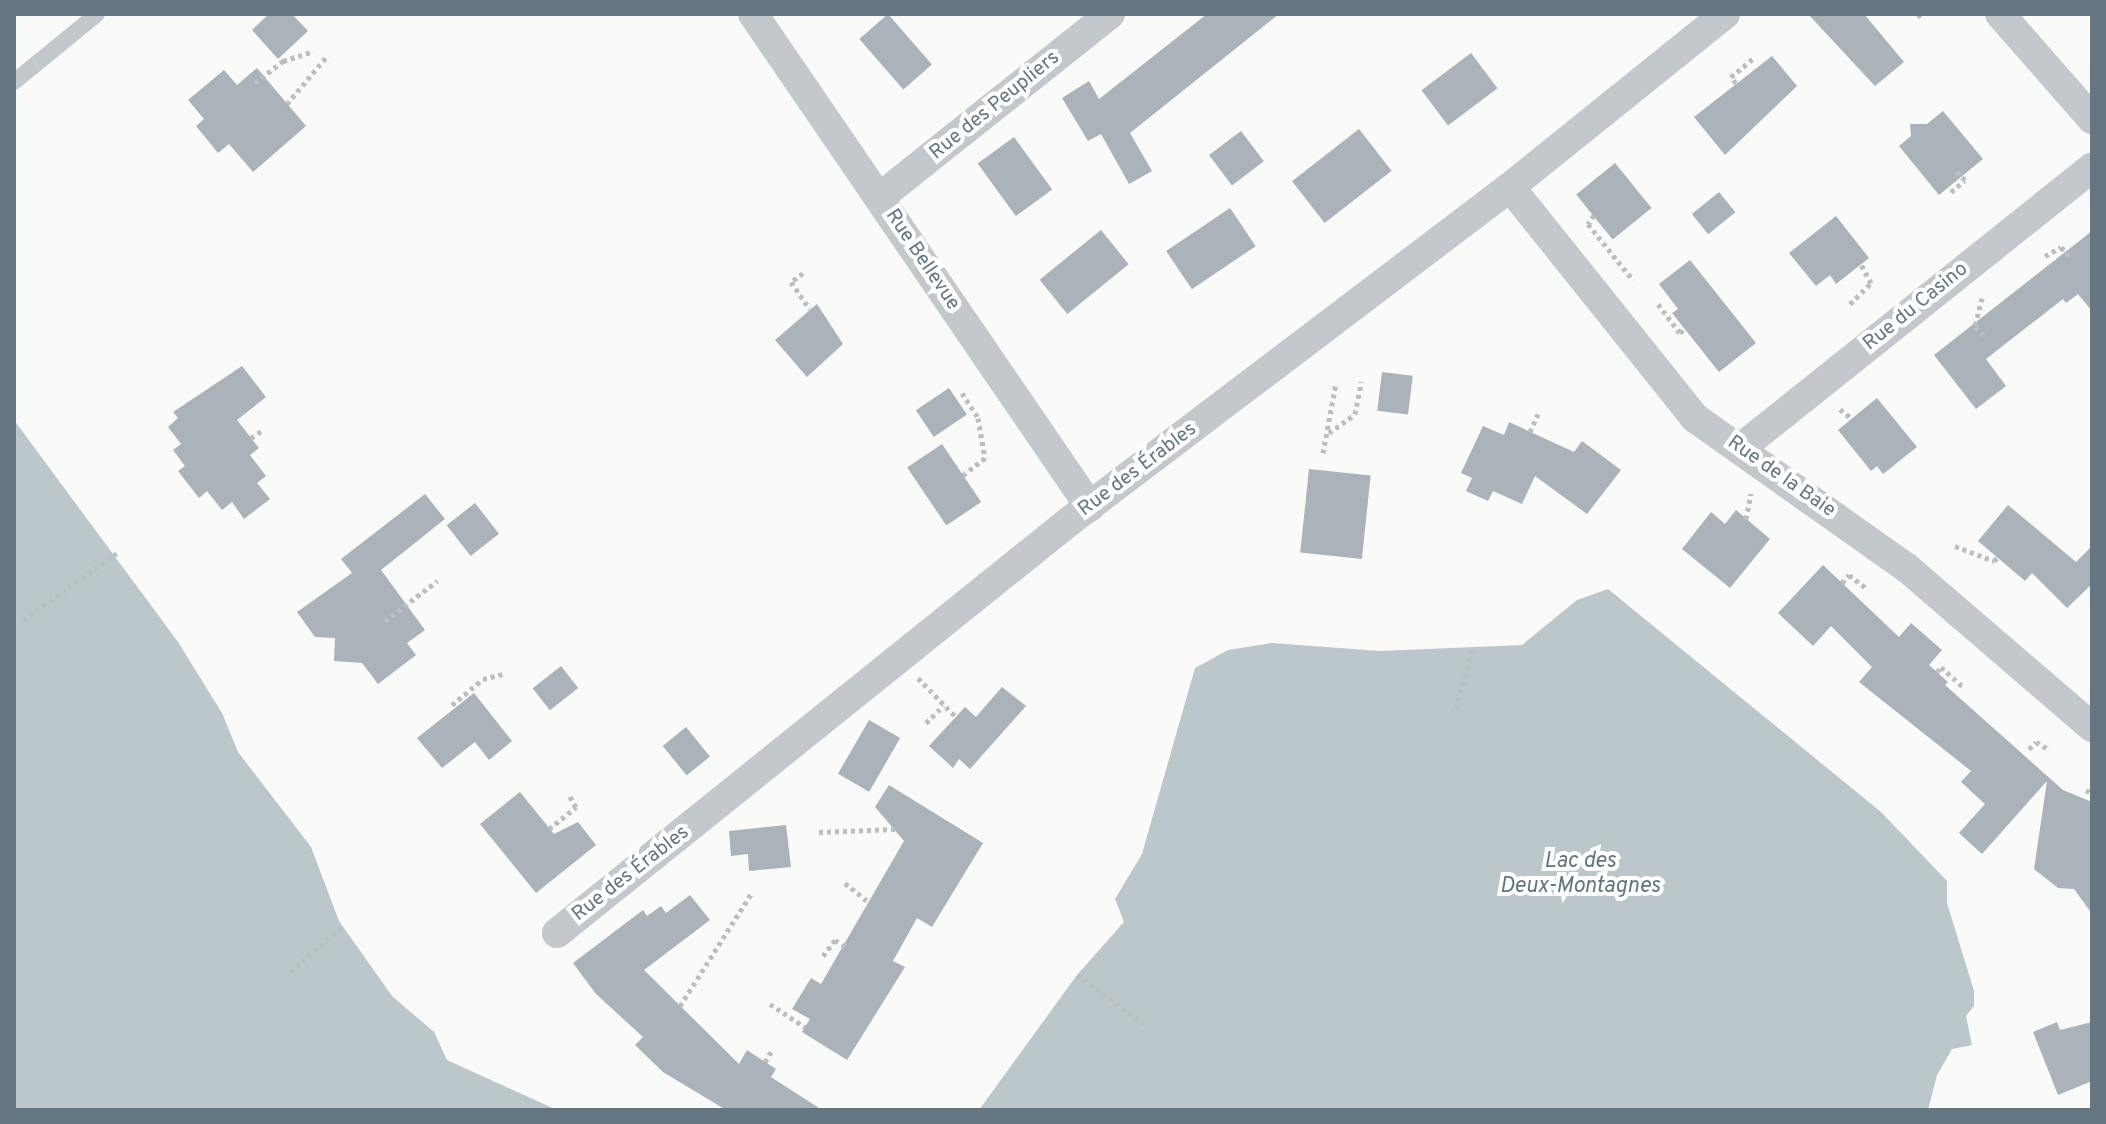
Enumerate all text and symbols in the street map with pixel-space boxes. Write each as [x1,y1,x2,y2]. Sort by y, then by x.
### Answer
street label: Rue des Peupliers [925,46,1065,166]
street label: Rue Bellevue [879,205,965,315]
street label: Rue du Casino [1859,258,1973,356]
street label: Rue des Érables [1074,418,1202,522]
street label: Rue de la Baie [1722,431,1840,523]
street label: Rue des Érables [568,821,694,927]
water label: Lac des Deux-Montagnes [1500,848,1660,900]

